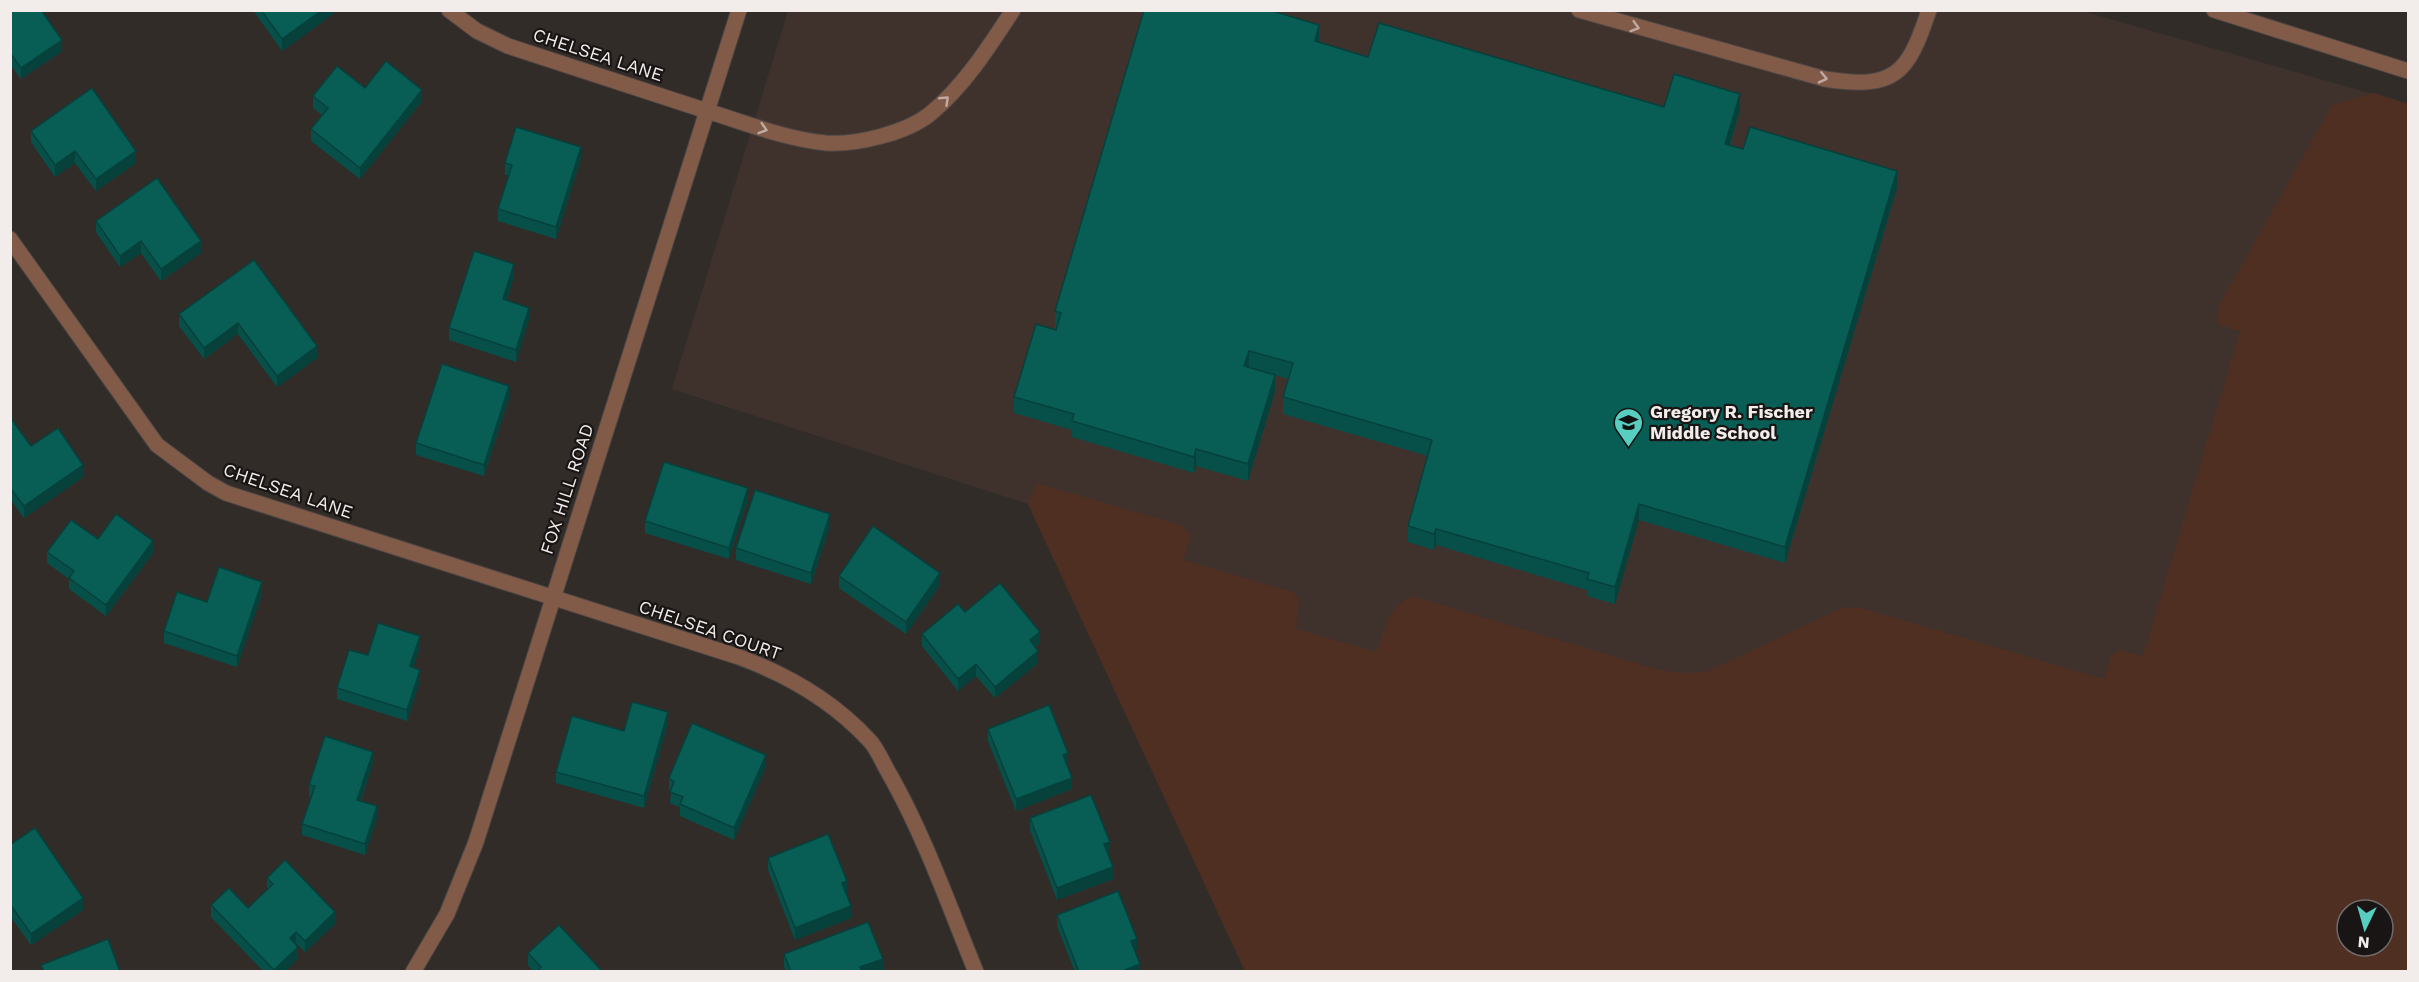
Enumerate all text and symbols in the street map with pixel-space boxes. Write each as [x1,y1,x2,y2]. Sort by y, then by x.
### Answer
one-way arrow [1629,20,1640,32]
street label: CHELSEA LANE [530,24,666,85]
one-way arrow [1818,71,1828,84]
one-way arrow [937,96,948,107]
one-way arrow [757,122,768,134]
place label: Gregory R. Fischer Middle School [1650,401,1813,443]
school or university icon: Gregory R. Fischer Middle School [1613,406,1645,448]
street label: FOX HILL ROAD [536,421,598,557]
street label: CHELSEA LANE [221,459,356,523]
street label: CHELSEA COURT [636,595,784,664]
north arrow [2335,898,2395,958]
text: N [2357,932,2370,952]

